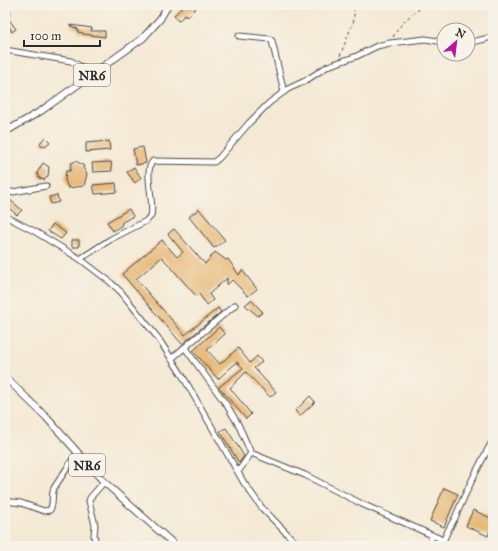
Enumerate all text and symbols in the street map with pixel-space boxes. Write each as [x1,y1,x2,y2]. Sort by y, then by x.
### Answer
scale bar [24,22,100,48]
north arrow [436,22,476,62]
text: N [453,26,468,42]
text: 100 m [30,29,61,43]
road number: NR6 [74,64,110,86]
road number: NR6 [69,454,105,476]

